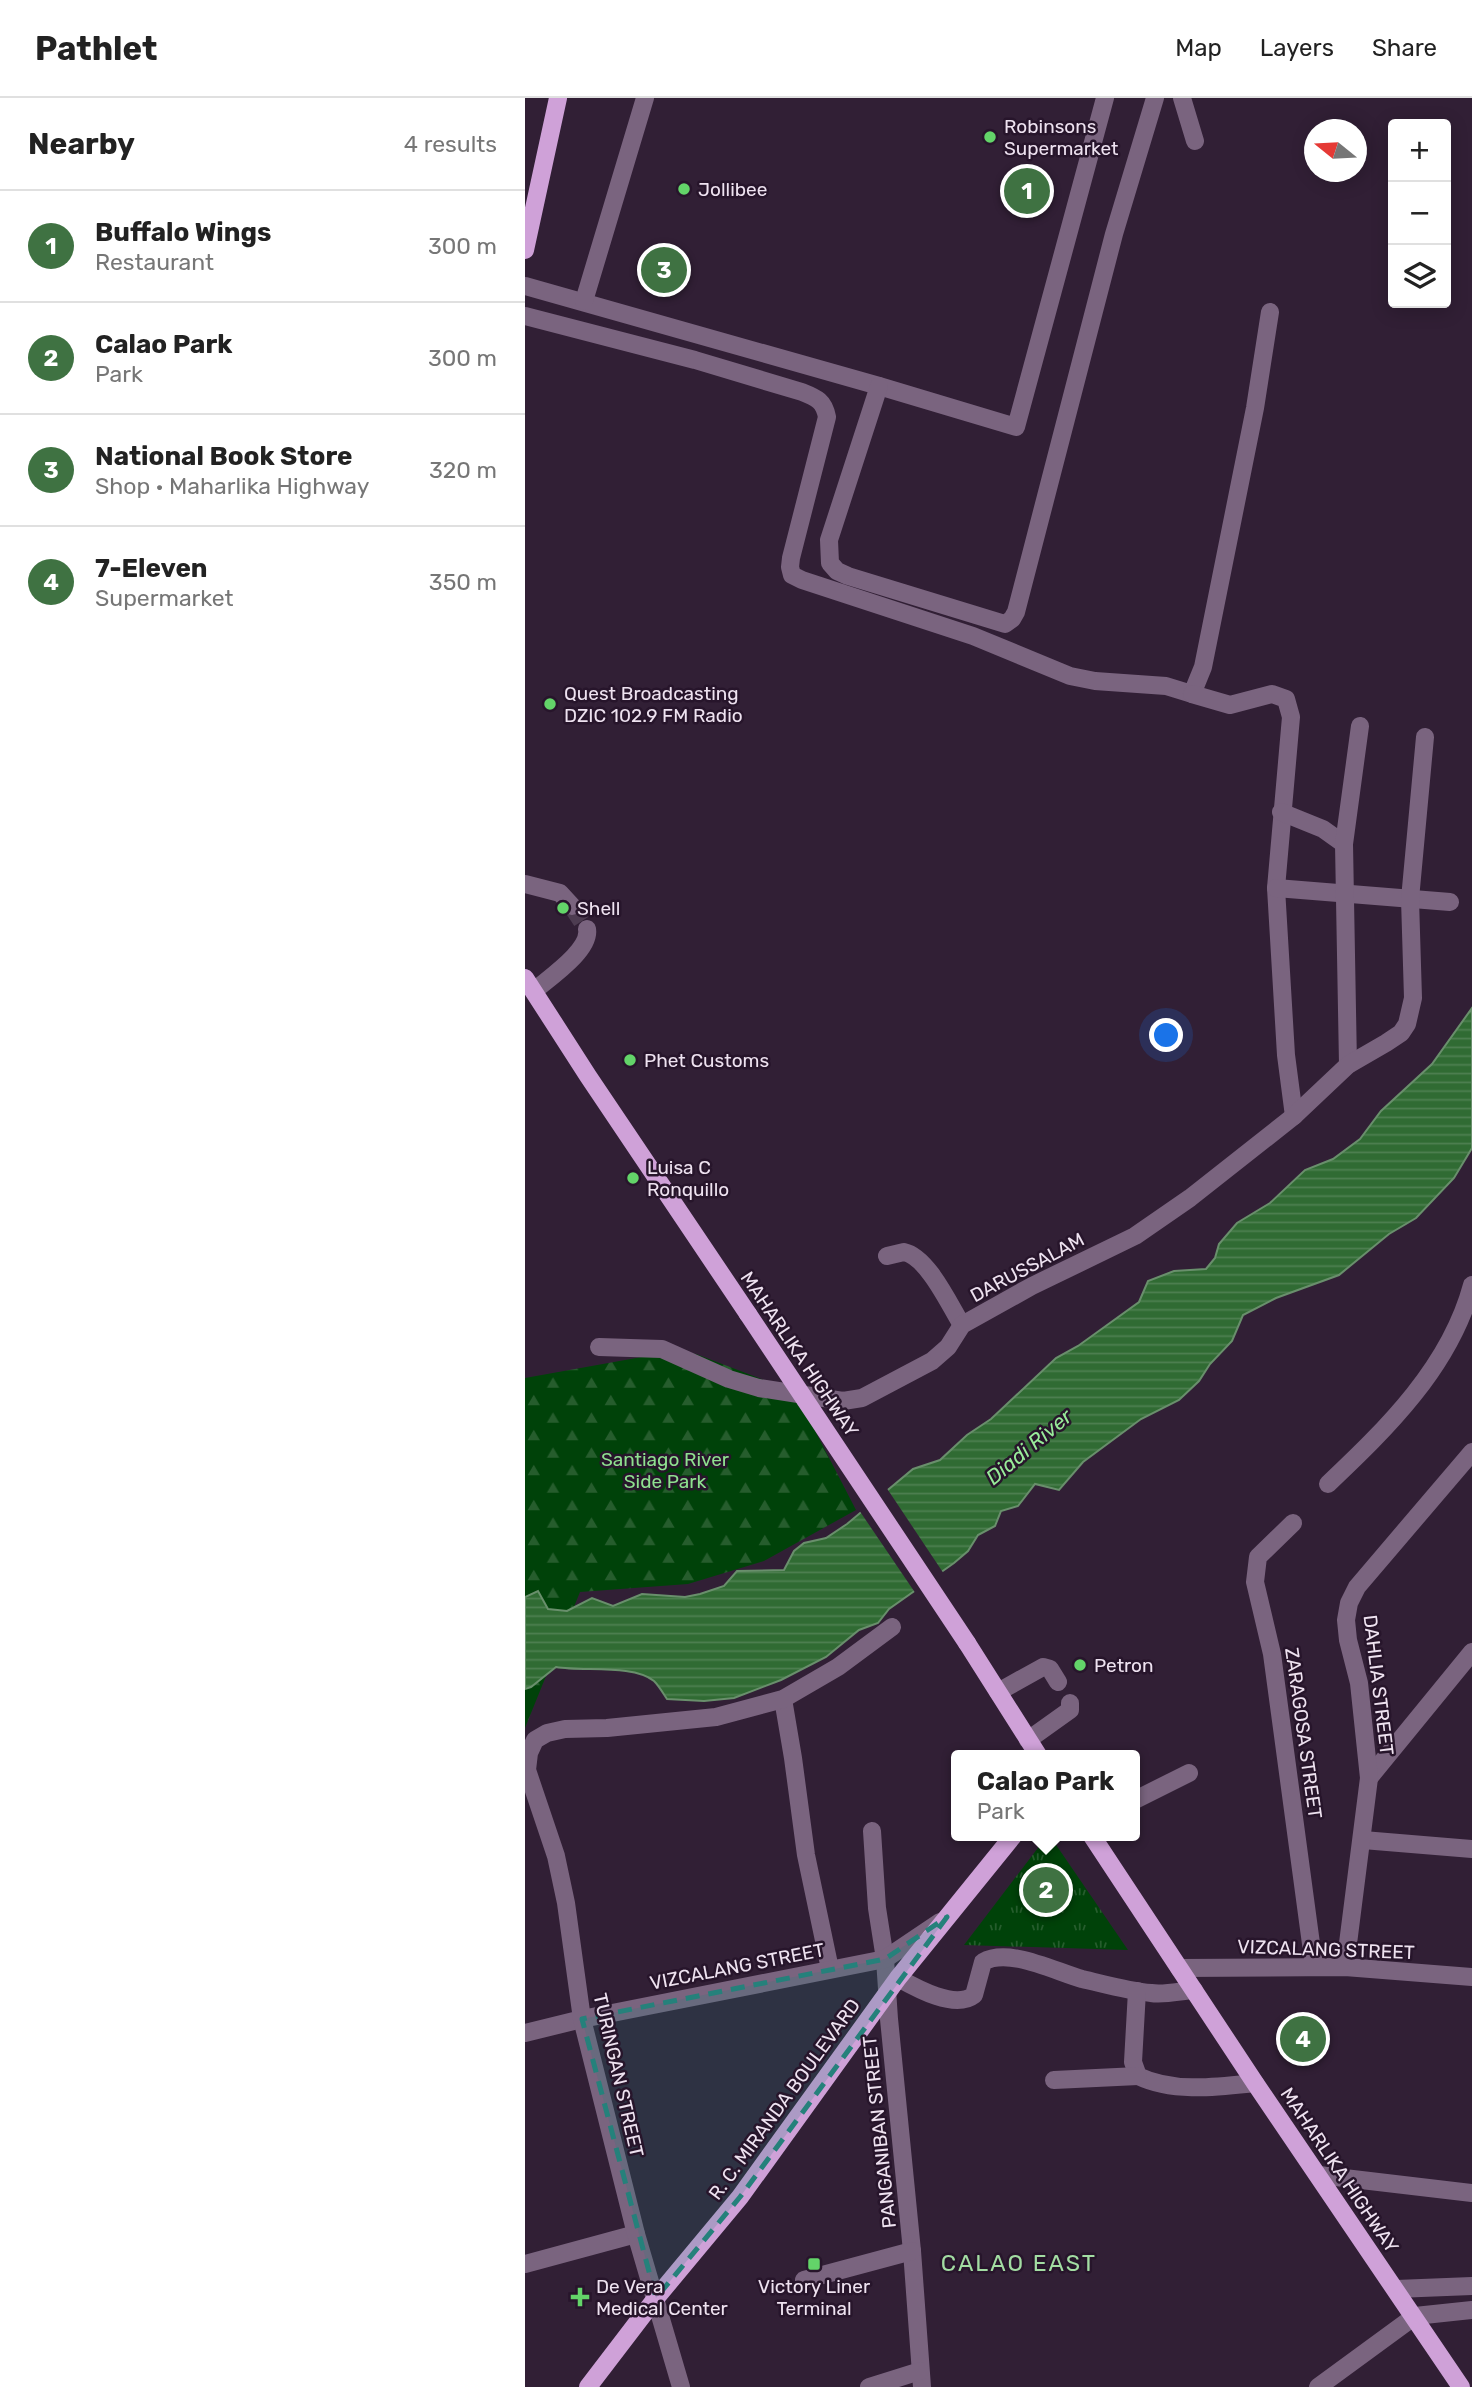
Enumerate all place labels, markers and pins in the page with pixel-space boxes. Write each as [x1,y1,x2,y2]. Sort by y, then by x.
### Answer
place label: Robinsons Supermarket [1004,115,1119,160]
marker: Robinsons Supermarket [982,129,998,145]
pin: 1 [1004,165,1050,217]
place label: Jollibee [698,178,767,201]
marker: Jollibee [676,181,692,197]
pin: 3 [641,244,687,296]
place label: Quest Broadcasting DZIC 102.9 FM Radio [564,682,743,727]
marker: Quest Broadcasting DZIC 102.9 FM Radio [542,696,558,712]
place label: Shell [577,897,620,920]
marker: Shell [555,900,571,916]
place label: Phet Customs [644,1049,769,1072]
marker: Phet Customs [622,1052,638,1068]
place label: Luisa C Ronquillo [647,1156,729,1201]
marker: Luisa C Ronquillo [625,1170,641,1186]
place label: Petron [1094,1654,1154,1677]
marker: Petron [1072,1657,1088,1673]
pin: 2 [1023,1864,1069,1916]
pin: 4 [1280,2013,1326,2065]
marker: Victory Liner Terminal [806,2256,822,2272]
place label: De Vera Medical Center [596,2275,729,2320]
place label: Victory Liner Terminal [758,2275,871,2320]
marker: De Vera Medical Center [570,2287,590,2307]

